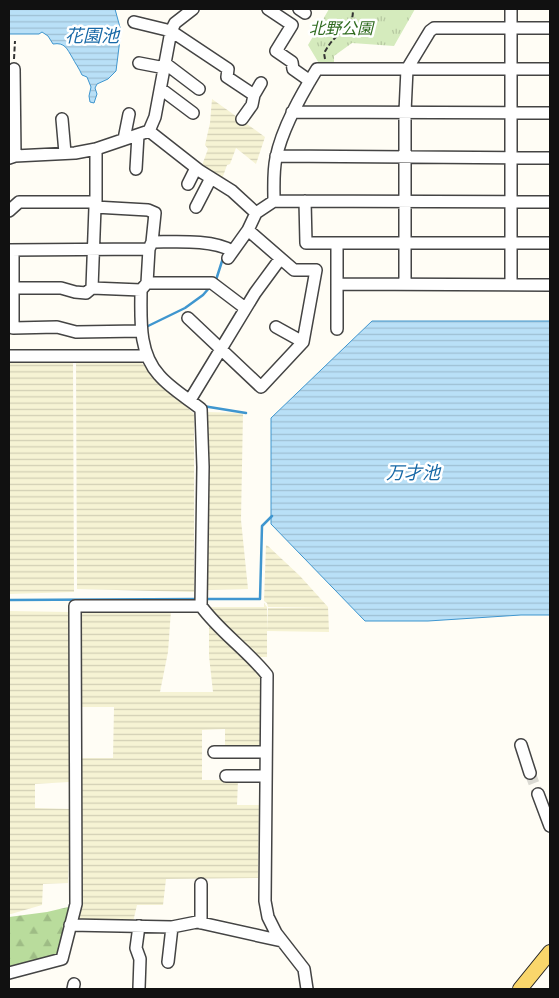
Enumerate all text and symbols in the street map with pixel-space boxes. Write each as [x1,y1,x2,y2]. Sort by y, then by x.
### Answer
park label: 北野公園 [309,17,375,41]
water label: 花園池 [65,23,121,50]
water label: 万才池 [386,460,442,487]

